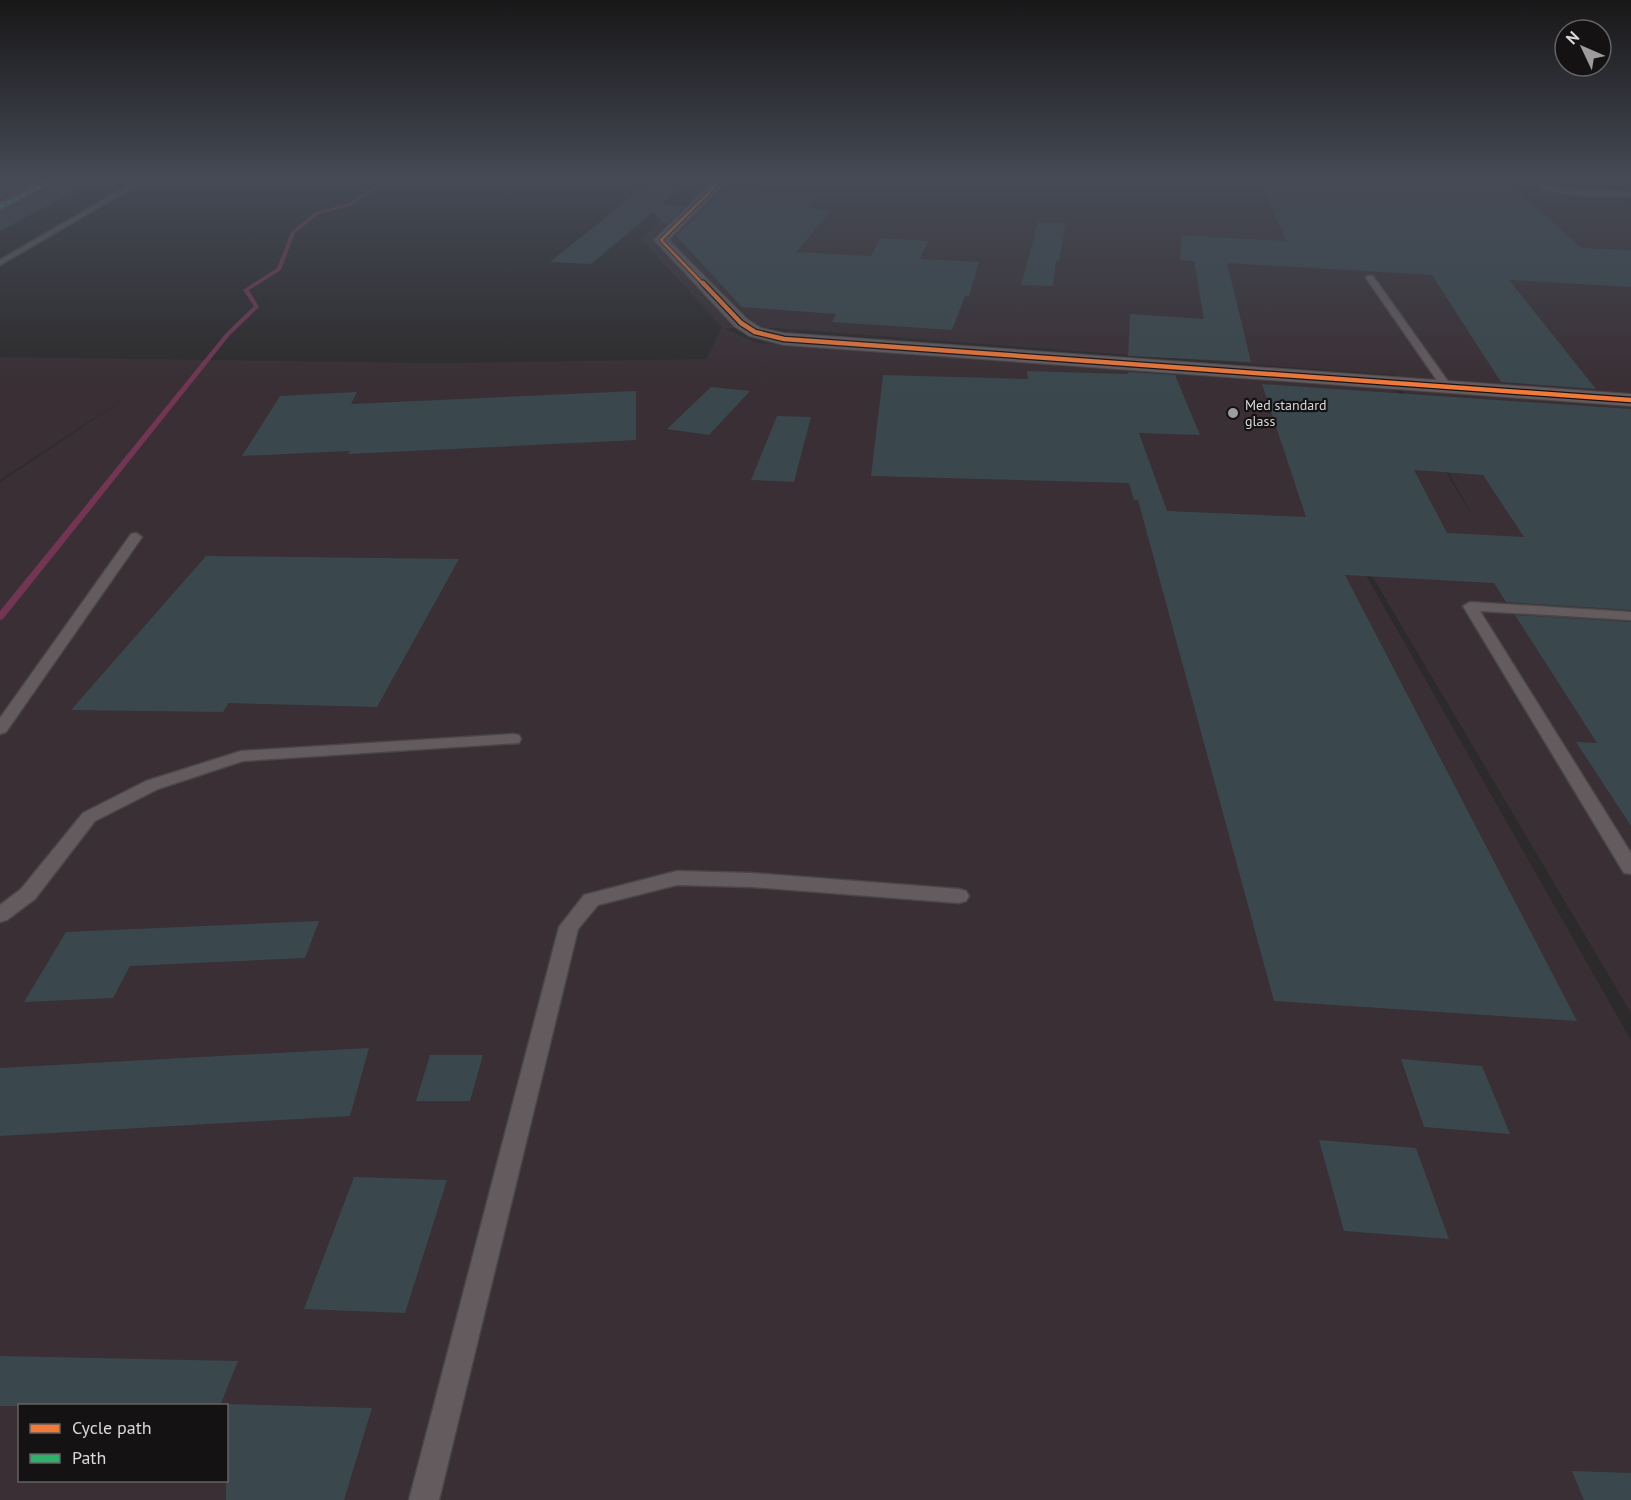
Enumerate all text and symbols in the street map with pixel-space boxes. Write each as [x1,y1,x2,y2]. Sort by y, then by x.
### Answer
north arrow [1553,18,1613,78]
text: N [1561,27,1583,48]
place label: Med standard glass [1245,396,1326,430]
marker: Med standard glass [1226,406,1240,420]
legend [18,1404,228,1482]
text: Cycle path [72,1416,152,1439]
text: Path [72,1446,106,1469]

